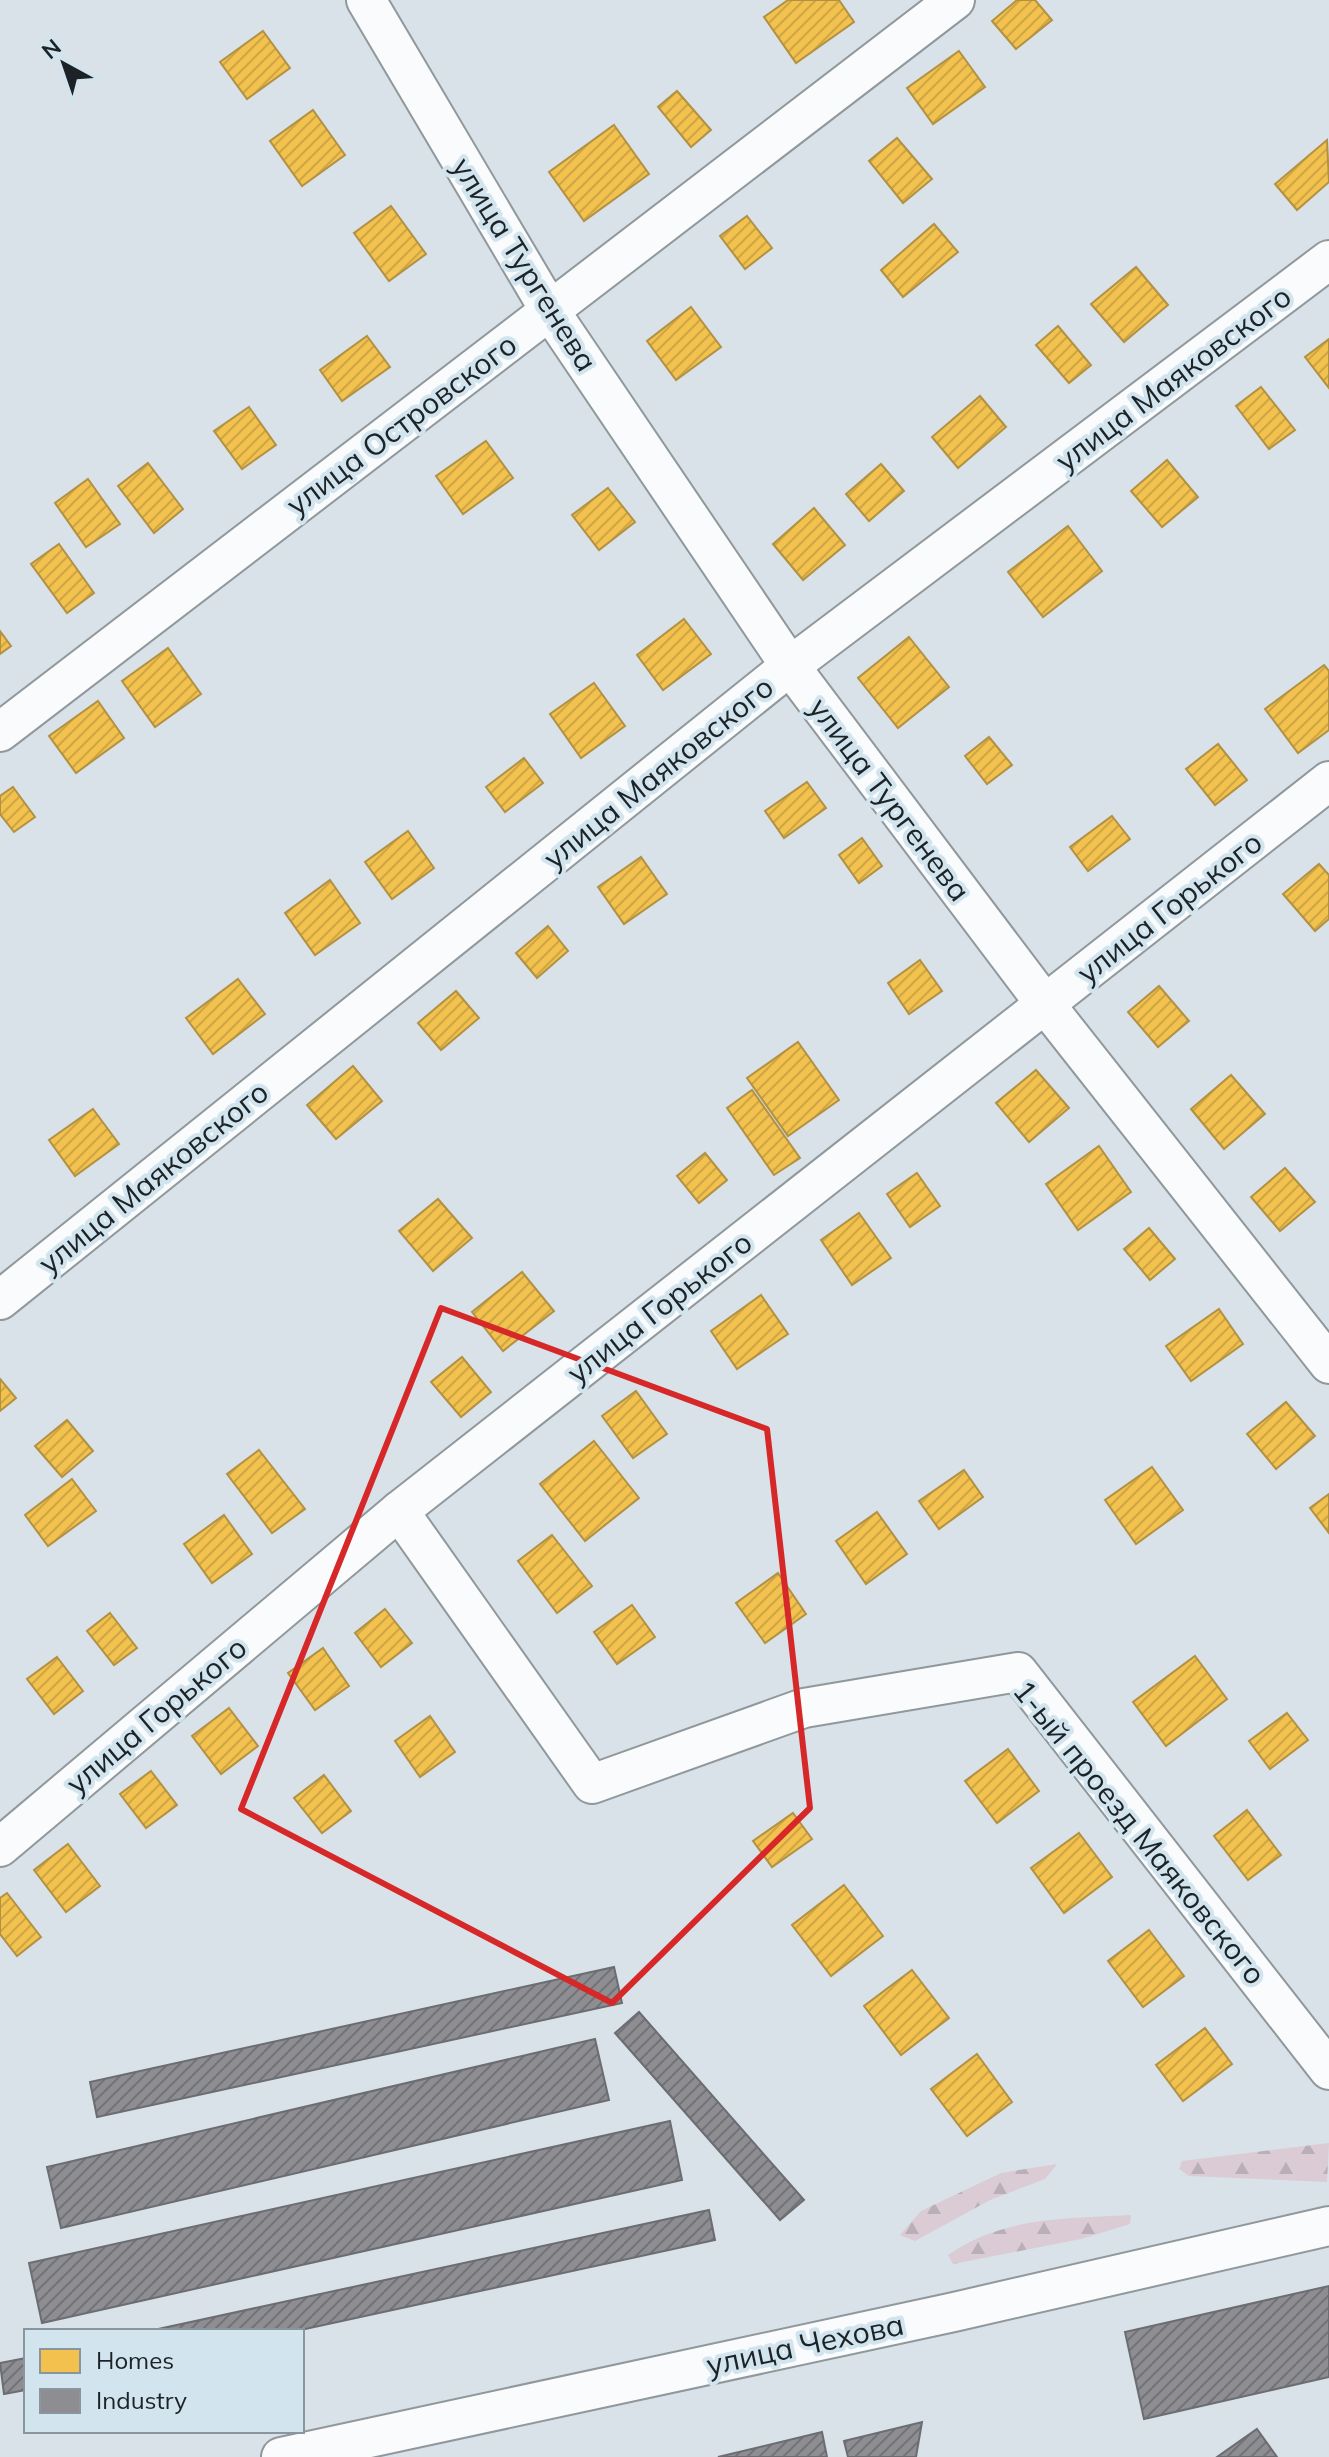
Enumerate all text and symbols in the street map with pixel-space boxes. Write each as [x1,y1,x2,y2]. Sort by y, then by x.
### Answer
north arrow [24,24,104,104]
text: N [36,33,67,65]
street label: улица Тургенева [444,150,606,378]
street label: улица Маяковского [1048,277,1298,479]
street label: улица Островского [278,325,524,523]
street label: улица Маяковского [535,667,781,877]
street label: улица Тургенева [801,690,979,908]
street label: улица Горького [1069,823,1269,991]
street label: улица Маяковского [30,1072,276,1282]
street label: улица Горького [559,1223,759,1391]
street label: улица Горького [58,1628,254,1802]
street label: 1-ый проезд Маяковского [1005,1672,1275,1992]
street label: улица Чехова [703,2305,907,2383]
legend [24,2329,304,2433]
text: Homes [96,2345,174,2375]
text: Industry [96,2385,187,2415]

